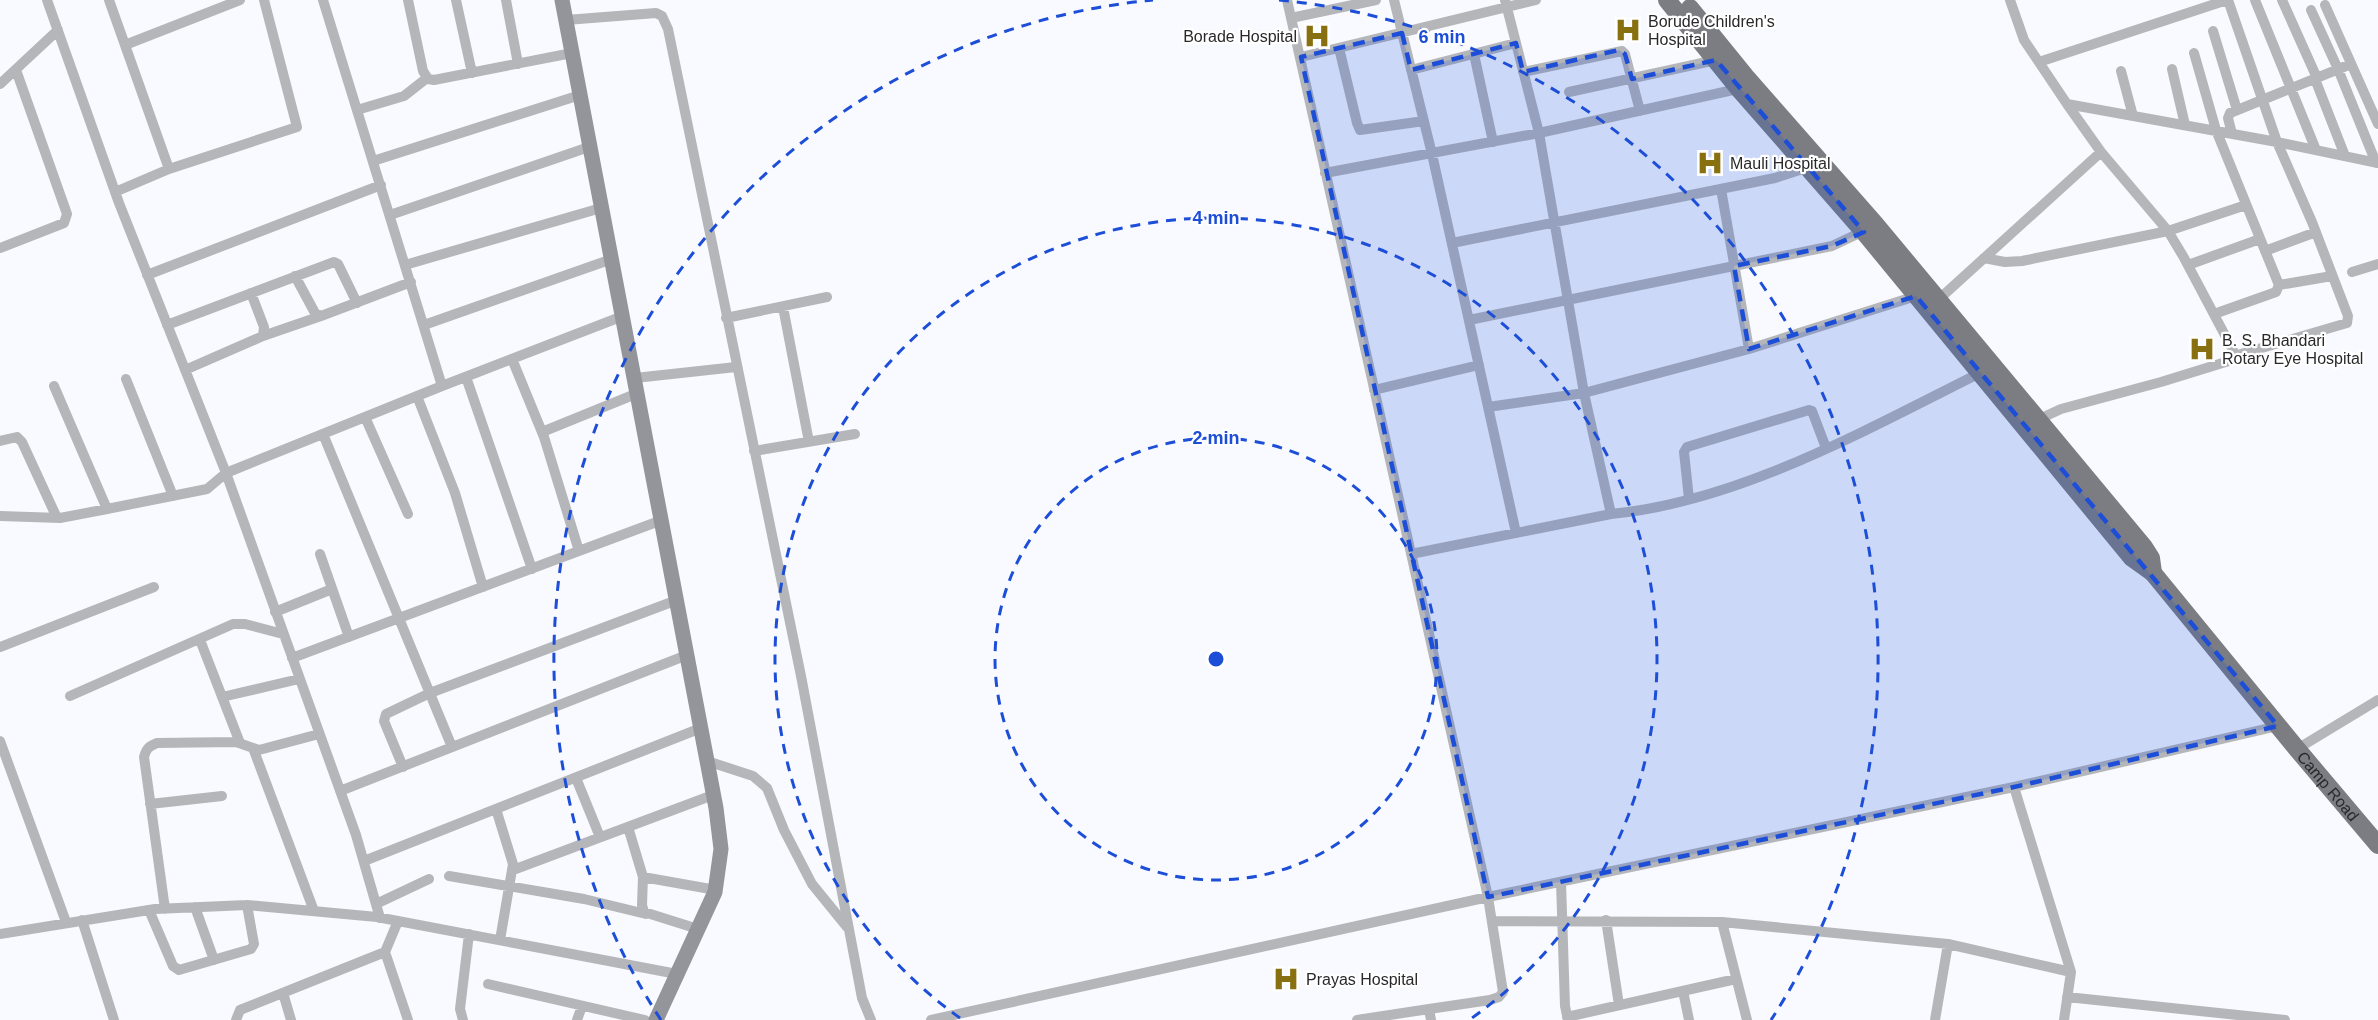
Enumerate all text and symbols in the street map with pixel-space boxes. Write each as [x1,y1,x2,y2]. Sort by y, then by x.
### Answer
place label: Borude Children's Hospital [1648,13,1775,48]
hospital icon: Borude Children's Hospital [1613,15,1643,45]
hospital icon: Borade Hospital [1302,21,1332,51]
text: 6 min [1418,27,1466,47]
place label: Borade Hospital [1183,28,1297,45]
hospital icon: Mauli Hospital [1695,148,1725,178]
place label: Mauli Hospital [1730,155,1830,172]
text: 4 min [1192,208,1240,228]
place label: B. S. Bhandari Rotary Eye Hospital [2222,332,2363,367]
hospital icon: B. S. Bhandari Rotary Eye Hospital [2187,334,2217,364]
text: 2 min [1192,428,1240,448]
centre of rings [1206,649,1226,669]
street label: Camp Road [2294,748,2362,824]
hospital icon: Prayas Hospital [1271,964,1301,994]
place label: Prayas Hospital [1306,971,1418,988]

